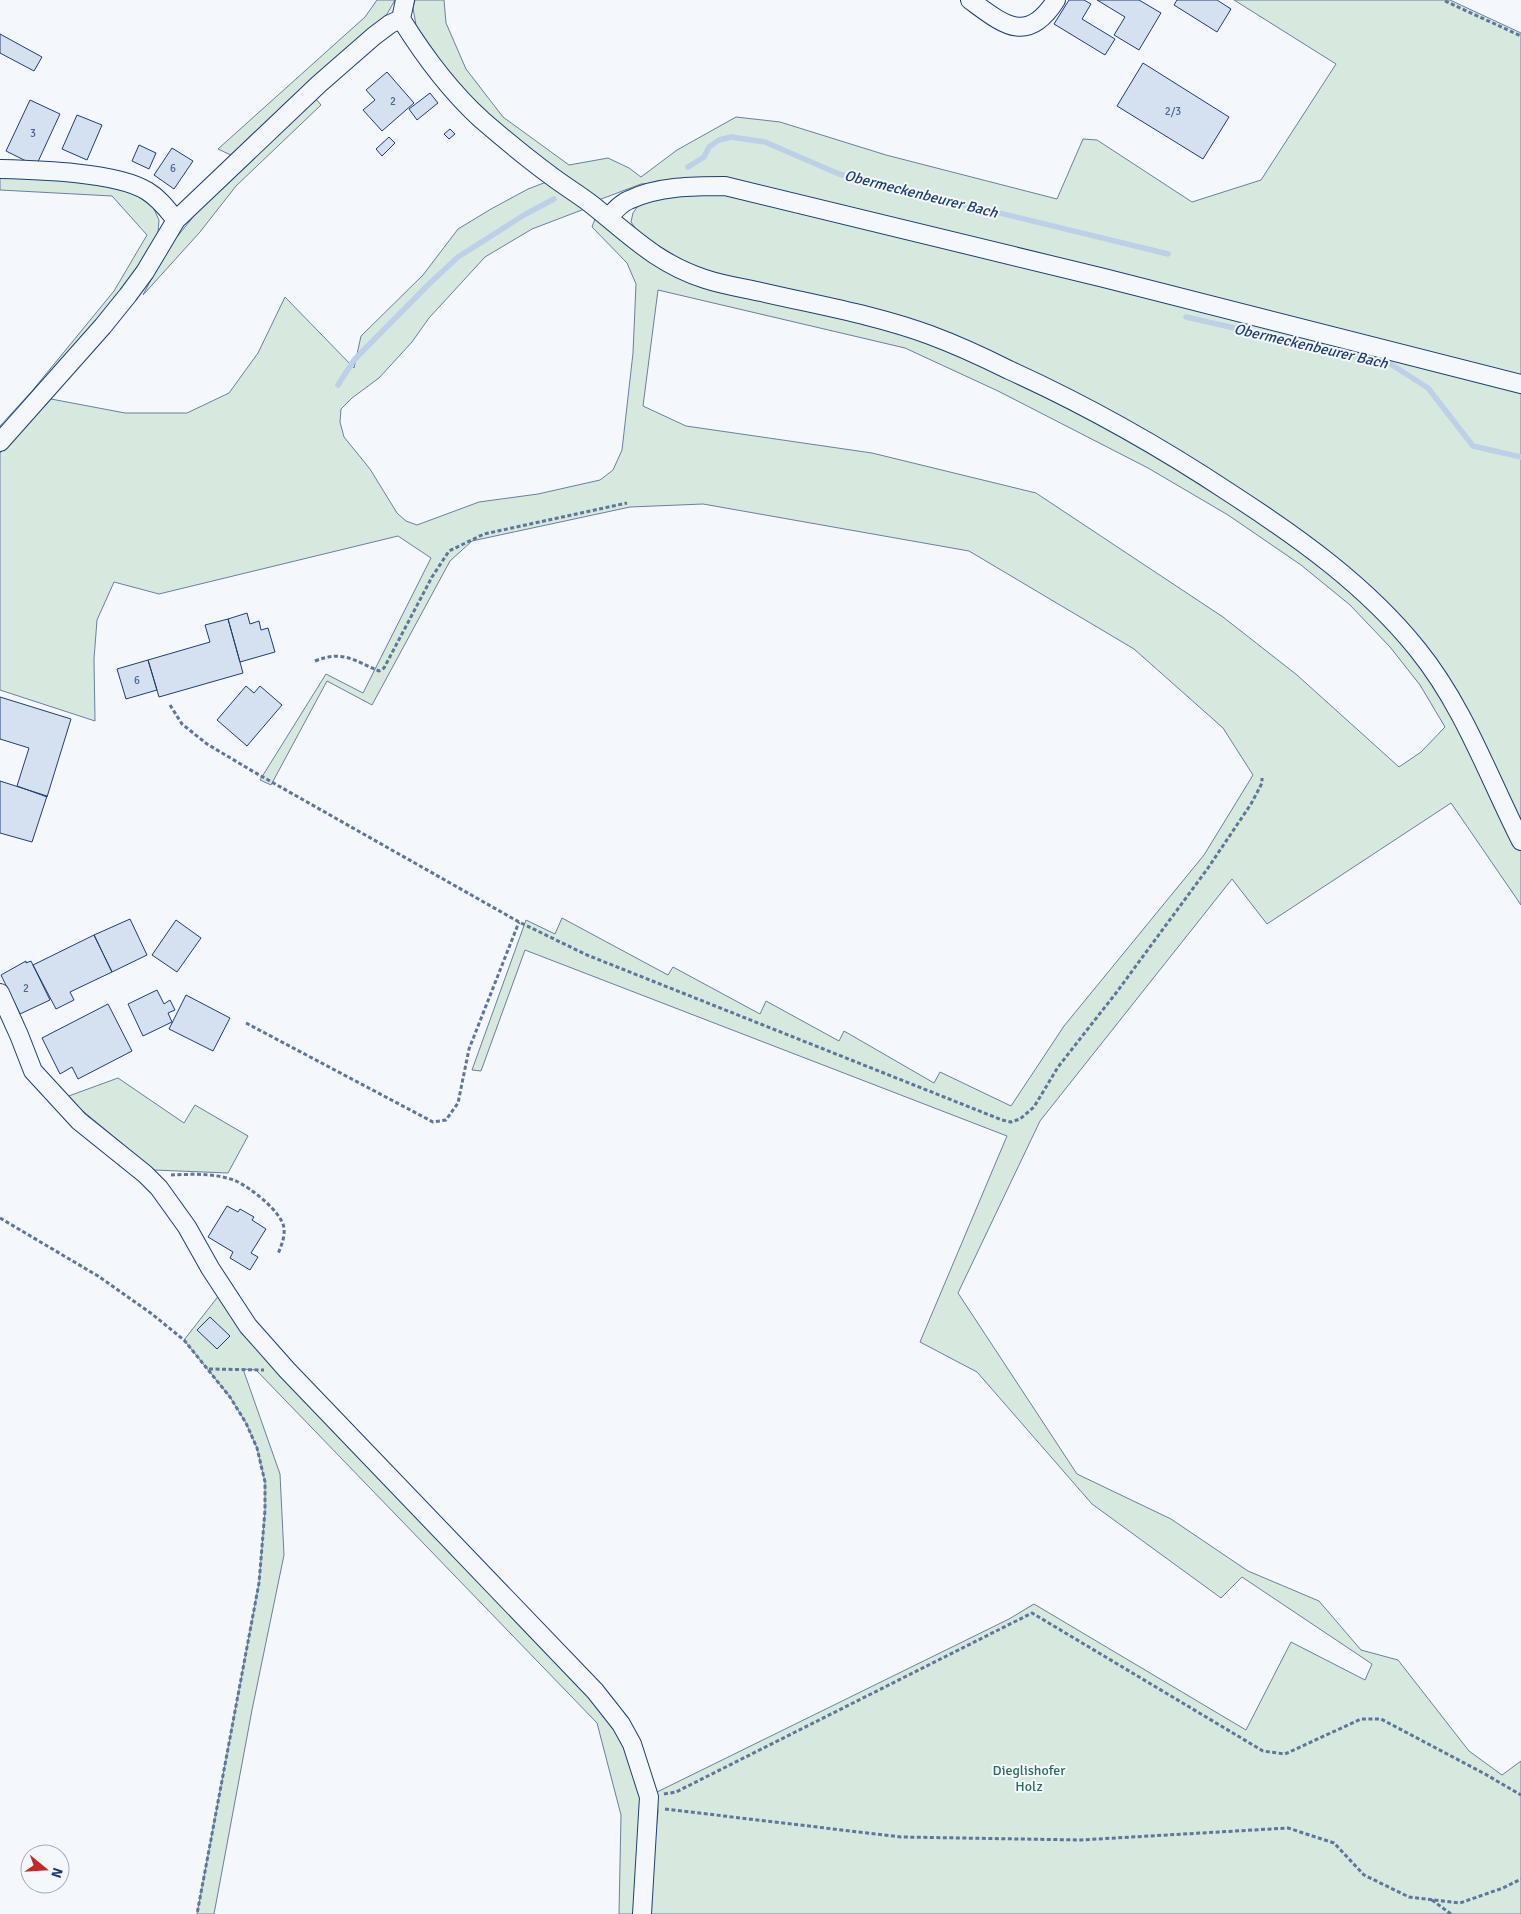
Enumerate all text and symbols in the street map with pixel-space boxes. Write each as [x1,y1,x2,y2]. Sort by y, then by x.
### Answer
house number: 2 [390,95,396,108]
house number: 2/3 [1165,105,1181,118]
house number: 3 [30,127,36,140]
house number: 6 [170,162,176,175]
water label: Obermeckenbeurer Bach [843,166,1000,222]
water label: Obermeckenbeurer Bach [1232,320,1390,373]
house number: 6 [134,674,140,687]
house number: 2 [23,982,29,995]
park label: Dieglishofer Holz [993,1762,1066,1795]
north arrow [20,1844,70,1894]
text: N [47,1866,66,1880]

